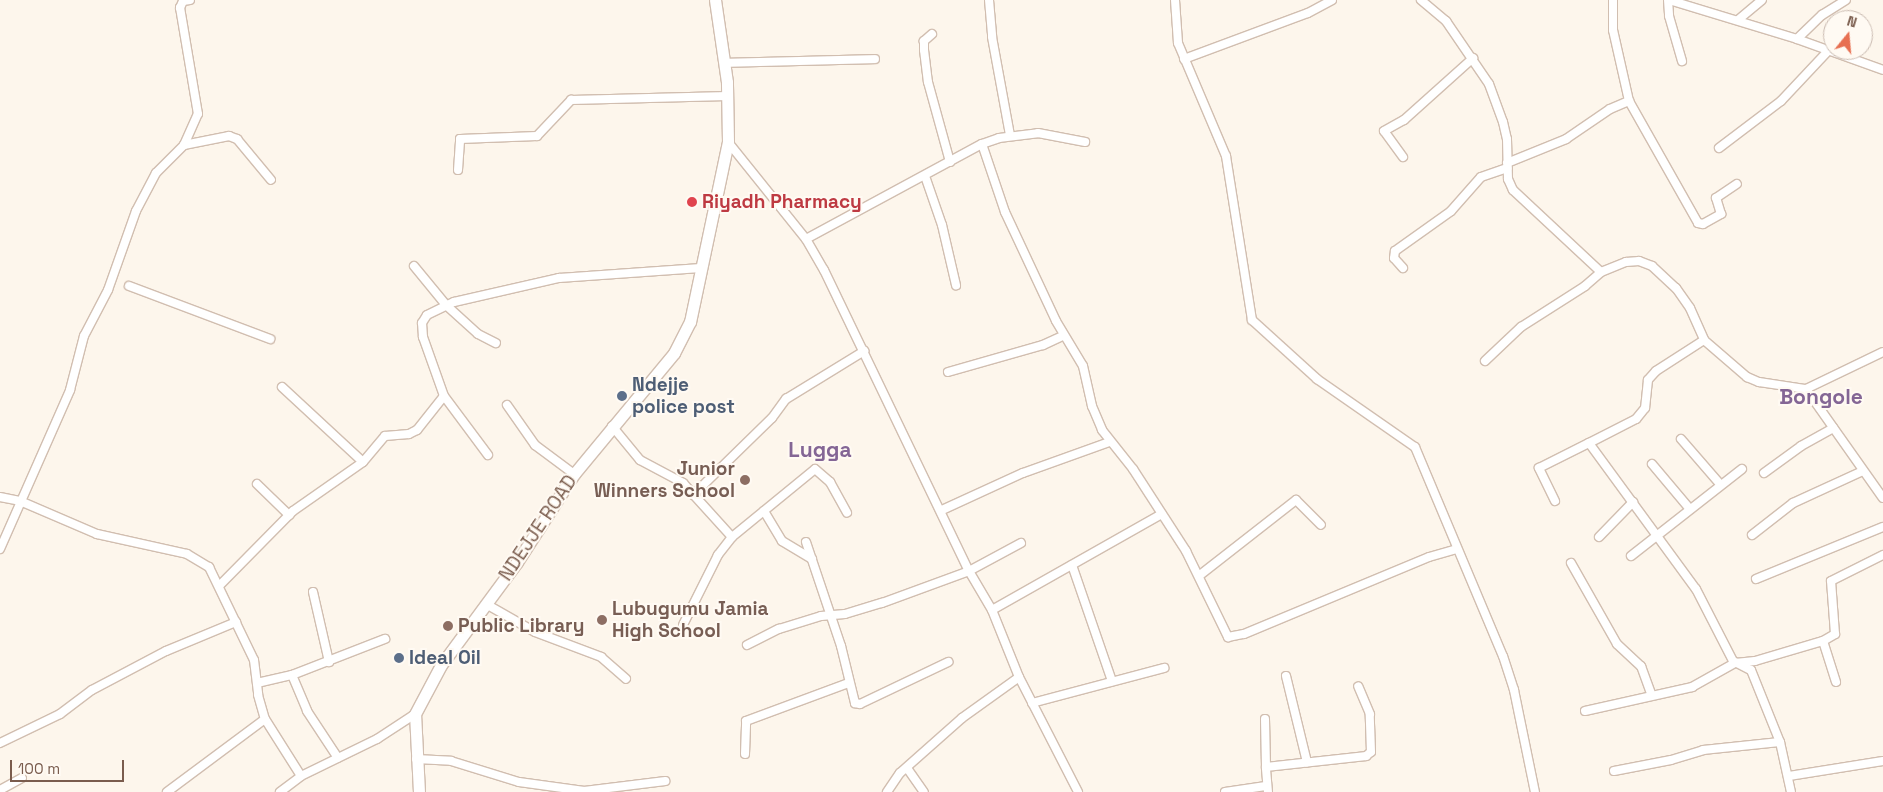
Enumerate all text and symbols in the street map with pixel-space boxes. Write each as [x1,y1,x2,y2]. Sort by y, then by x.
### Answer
north arrow [1823,10,1873,60]
text: N [1845,12,1859,32]
place label: Riyadh Pharmacy [702,191,862,213]
marker: Riyadh Pharmacy [686,196,698,208]
place label: Ndejje police post [632,374,735,418]
district label: Bongole [1779,384,1863,410]
marker: Ndejje police post [616,390,628,402]
district label: Lugga [788,437,852,463]
place label: Junior Winners School [594,458,735,502]
street label: NDEJJE ROAD [494,471,582,585]
marker: Junior Winners School [739,474,751,486]
place label: Lubugumu Jamia High School [612,598,768,642]
marker: Lubugumu Jamia High School [596,614,608,626]
place label: Public Library [458,615,584,637]
marker: Public Library [442,620,454,632]
place label: Ideal Oil [409,647,481,669]
marker: Ideal Oil [393,652,405,664]
scale bar [12,750,126,782]
text: 100 m [18,759,60,778]

